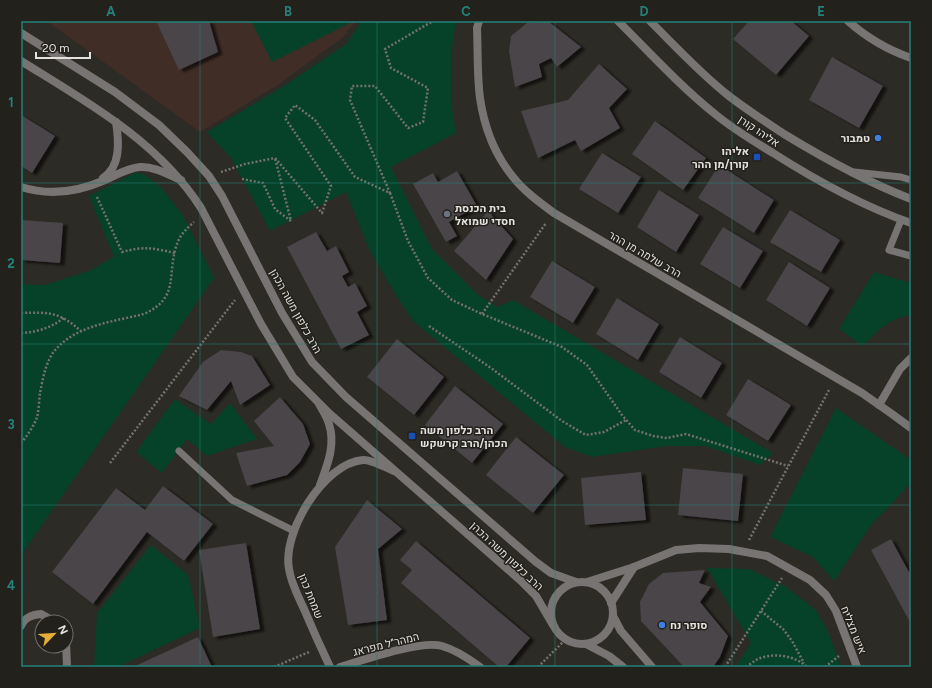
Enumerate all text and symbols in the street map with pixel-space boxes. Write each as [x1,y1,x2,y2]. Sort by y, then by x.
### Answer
text: A [106,4,116,19]
text: B [284,4,292,19]
text: C [461,4,471,19]
text: D [639,4,649,19]
text: E [817,4,825,19]
scale bar [36,34,90,60]
text: 20 m [42,41,70,55]
text: 1 [8,95,14,110]
street label: אליהו קורן [736,113,782,150]
place label: טמבור [841,132,870,145]
marker: טמבור [873,133,883,143]
place label: אליהו קורן/מן ההר [692,145,749,171]
marker: אליהו קורן/מן ההר [752,152,762,162]
place label: בית הכנסת חסדי שמואל [455,202,515,228]
marker: בית הכנסת חסדי שמואל [442,209,452,219]
street label: הרב שלמה מן ההר [606,228,684,281]
text: 2 [7,256,15,271]
street label: הרב כלפון משה הכהן [267,267,324,356]
text: 3 [7,417,15,432]
place label: הרב כלפון משה הכהן/הרב קרשקש [420,424,508,450]
marker: הרב כלפון משה הכהן/הרב קרשקש [407,431,417,441]
street label: הרב כלפון משה הכהן [468,519,546,593]
street label: שמחת כהן [296,572,325,621]
text: 4 [7,578,15,593]
street label: איש מצליח [838,604,869,656]
north arrow [34,614,74,654]
place label: סופר נח [670,619,707,632]
marker: סופר נח [657,620,667,630]
text: N [55,623,70,637]
street label: המהר"ל מפראג [352,630,421,659]

